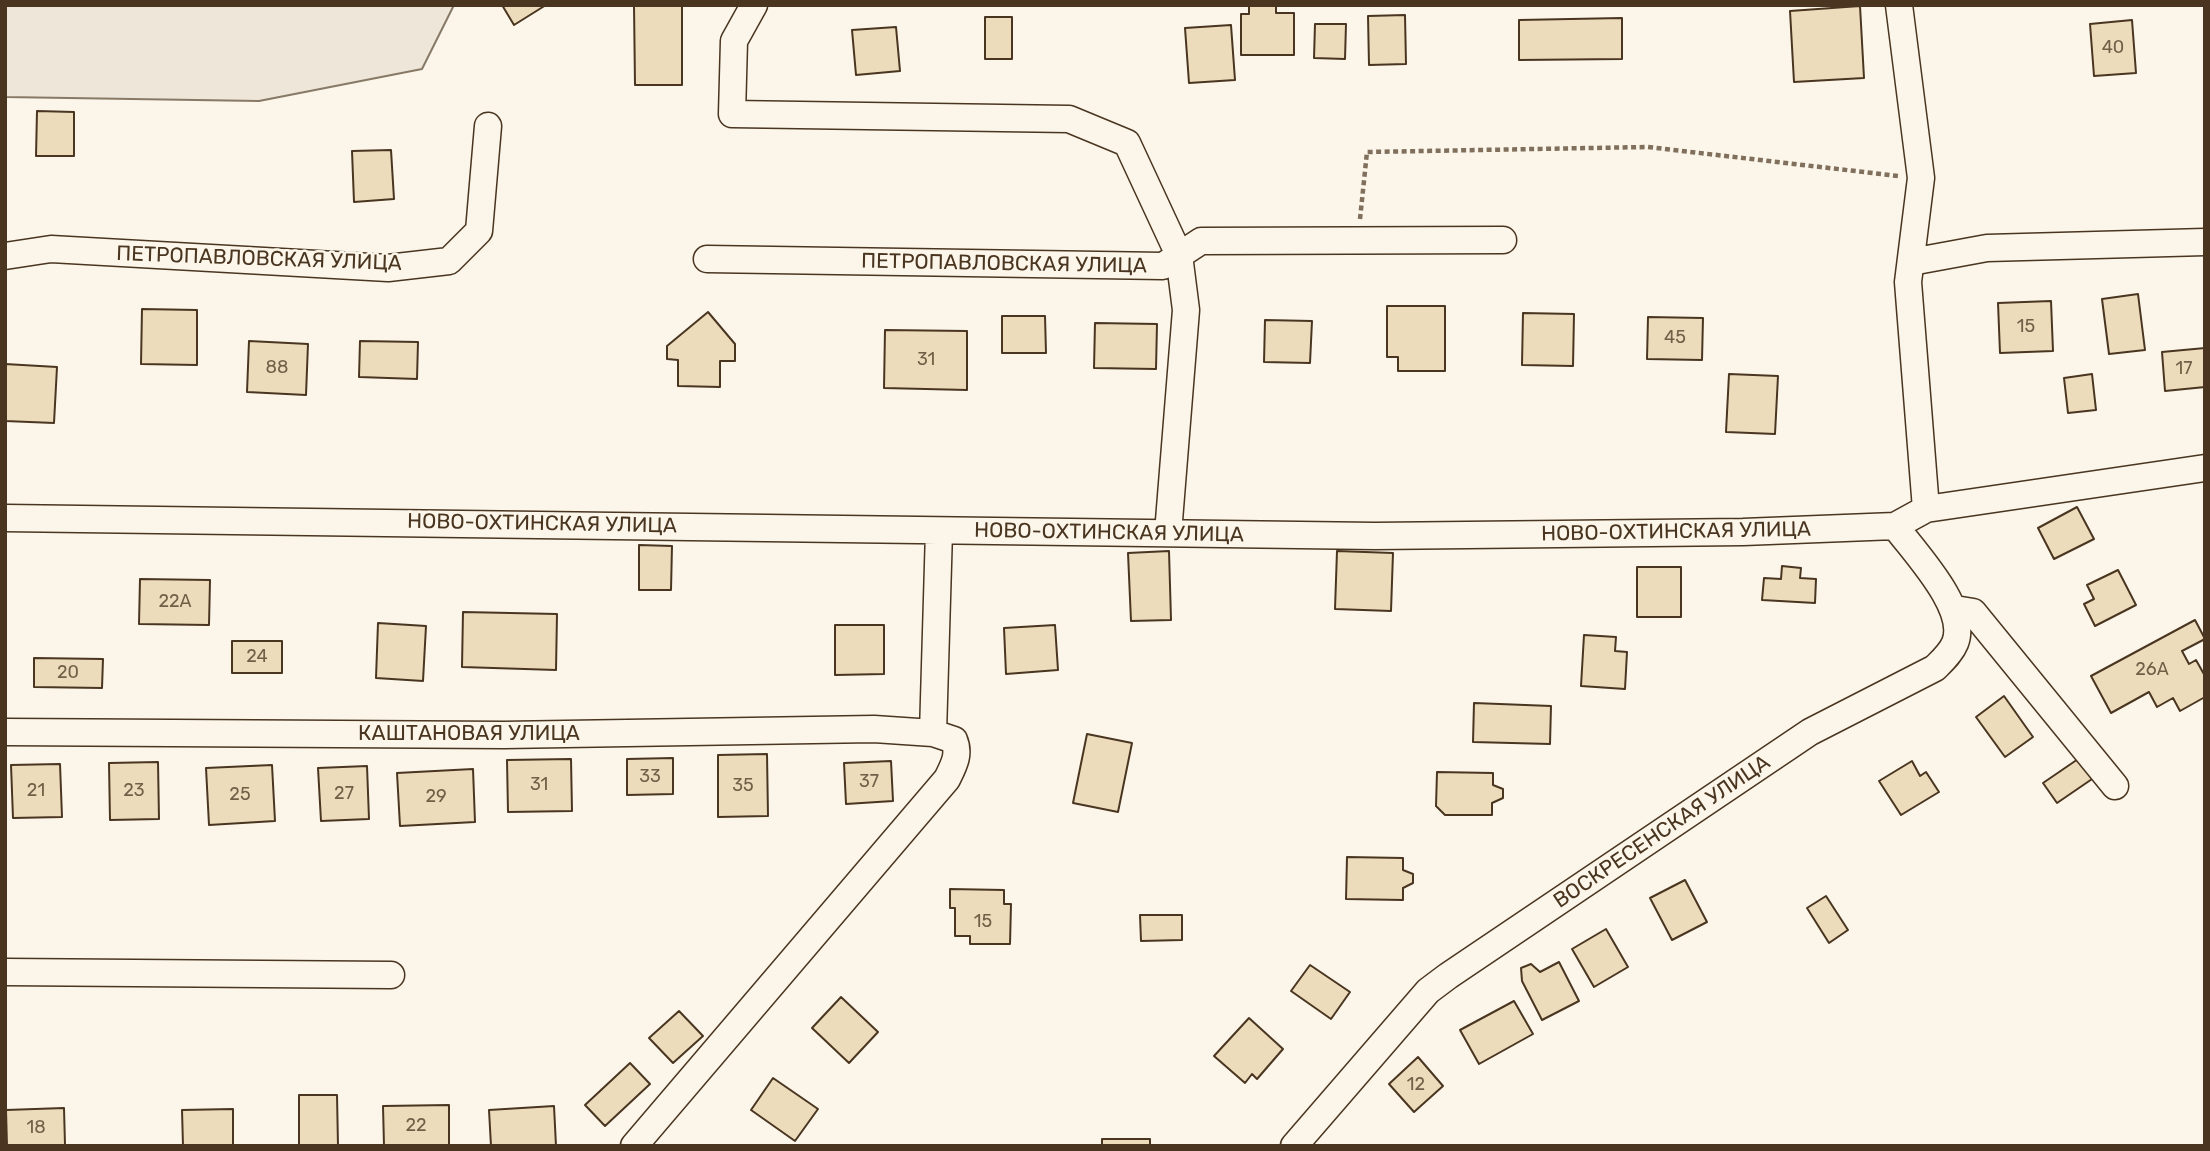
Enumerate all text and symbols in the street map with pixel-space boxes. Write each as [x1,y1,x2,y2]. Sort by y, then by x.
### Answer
house number: 40 [2102,37,2124,59]
street label: ПЕТРОПАВЛОВСКАЯ УЛИЦА [116,241,402,277]
street label: ПЕТРОПАВЛОВСКАЯ УЛИЦА [861,249,1147,279]
house number: 15 [2017,316,2035,338]
house number: 45 [1664,327,1686,349]
house number: 31 [917,349,935,371]
house number: 88 [266,357,288,379]
house number: 17 [2176,358,2192,380]
street label: НОВО-ОХТИНСКАЯ УЛИЦА [407,509,677,539]
street label: НОВО-ОХТИНСКАЯ УЛИЦА [1541,517,1811,547]
street label: НОВО-ОХТИНСКАЯ УЛИЦА [974,518,1244,548]
house number: 22А [158,591,192,613]
house number: 24 [246,646,268,668]
house number: 26А [2135,659,2169,681]
house number: 20 [57,662,79,684]
street label: КАШТАНОВАЯ УЛИЦА [358,721,580,747]
street label: ВОСКРЕСЕНСКАЯ УЛИЦА [1549,750,1775,914]
house number: 33 [639,766,661,788]
house number: 37 [859,771,879,793]
house number: 31 [530,774,548,796]
house number: 35 [732,775,754,797]
house number: 21 [27,780,45,802]
house number: 23 [123,780,145,802]
house number: 27 [334,783,354,805]
house number: 25 [229,784,251,806]
house number: 29 [425,786,447,808]
house number: 15 [974,911,992,933]
house number: 12 [1407,1074,1425,1096]
house number: 22 [405,1115,427,1137]
house number: 18 [26,1117,46,1139]

